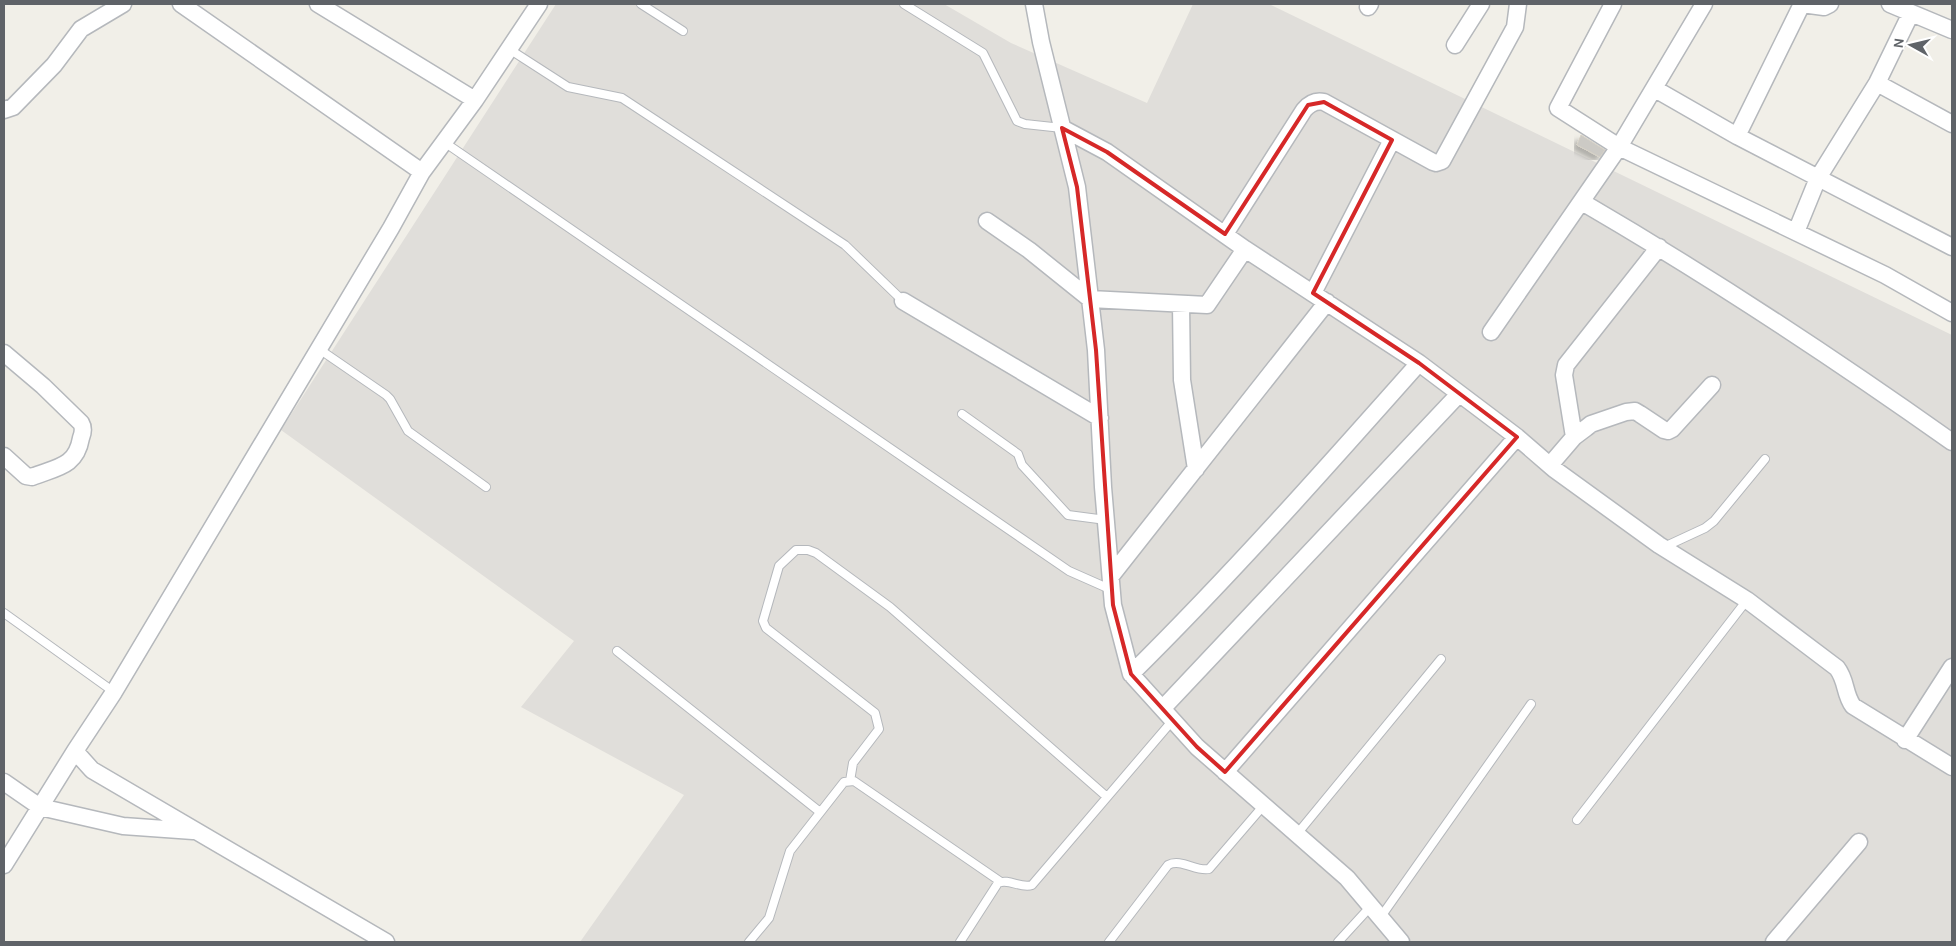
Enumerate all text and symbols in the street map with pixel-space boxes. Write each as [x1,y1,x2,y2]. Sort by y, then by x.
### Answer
north arrow [1886,20,1936,70]
text: N [1890,37,1908,49]

